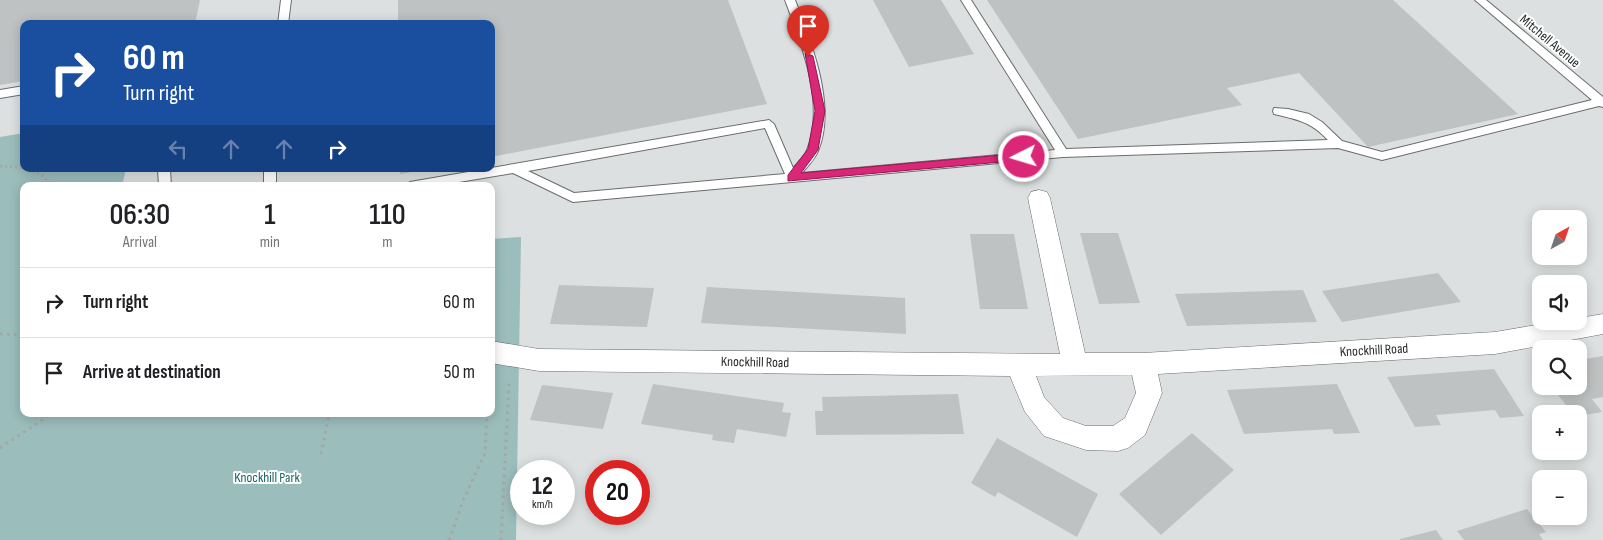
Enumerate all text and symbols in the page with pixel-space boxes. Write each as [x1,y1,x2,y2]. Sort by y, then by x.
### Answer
pin [787,5,829,56]
street label: Mitchell Avenue [1516,11,1584,71]
icon: arrive [794,12,822,40]
text: 60 m [123,37,185,80]
icon: right [40,40,105,105]
text: Turn right [123,80,194,107]
position arrow [997,130,1049,182]
icon: left [164,135,192,163]
icon: ahead [217,135,245,163]
icon: ahead [270,135,298,163]
icon: right [323,135,351,163]
text: 06:30 [109,197,170,233]
text: 1 [264,197,275,233]
text: 110 [369,197,406,233]
north arrow [1532,210,1588,265]
map controls [1532,210,1587,525]
text: Arrival [123,233,157,252]
text: min [260,233,280,252]
text: m [382,233,393,252]
button: sound [1532,275,1587,330]
icon: right [40,289,68,317]
text: Turn right [83,291,148,314]
text: 60 m [443,291,475,314]
street label: Knockhill Road [1339,340,1409,360]
button: search [1532,340,1587,395]
street label: Knockhill Road [721,353,789,371]
icon: arrive [40,359,68,387]
text: Arrive at destination [83,361,221,384]
text: 50 m [444,361,475,384]
button: + [1532,405,1587,460]
speed limit sign: 20 [585,460,650,525]
park label: Knockhill Park [234,469,300,486]
button: − [1532,470,1587,525]
text: 12 [532,471,553,502]
text: km/h [532,497,553,512]

